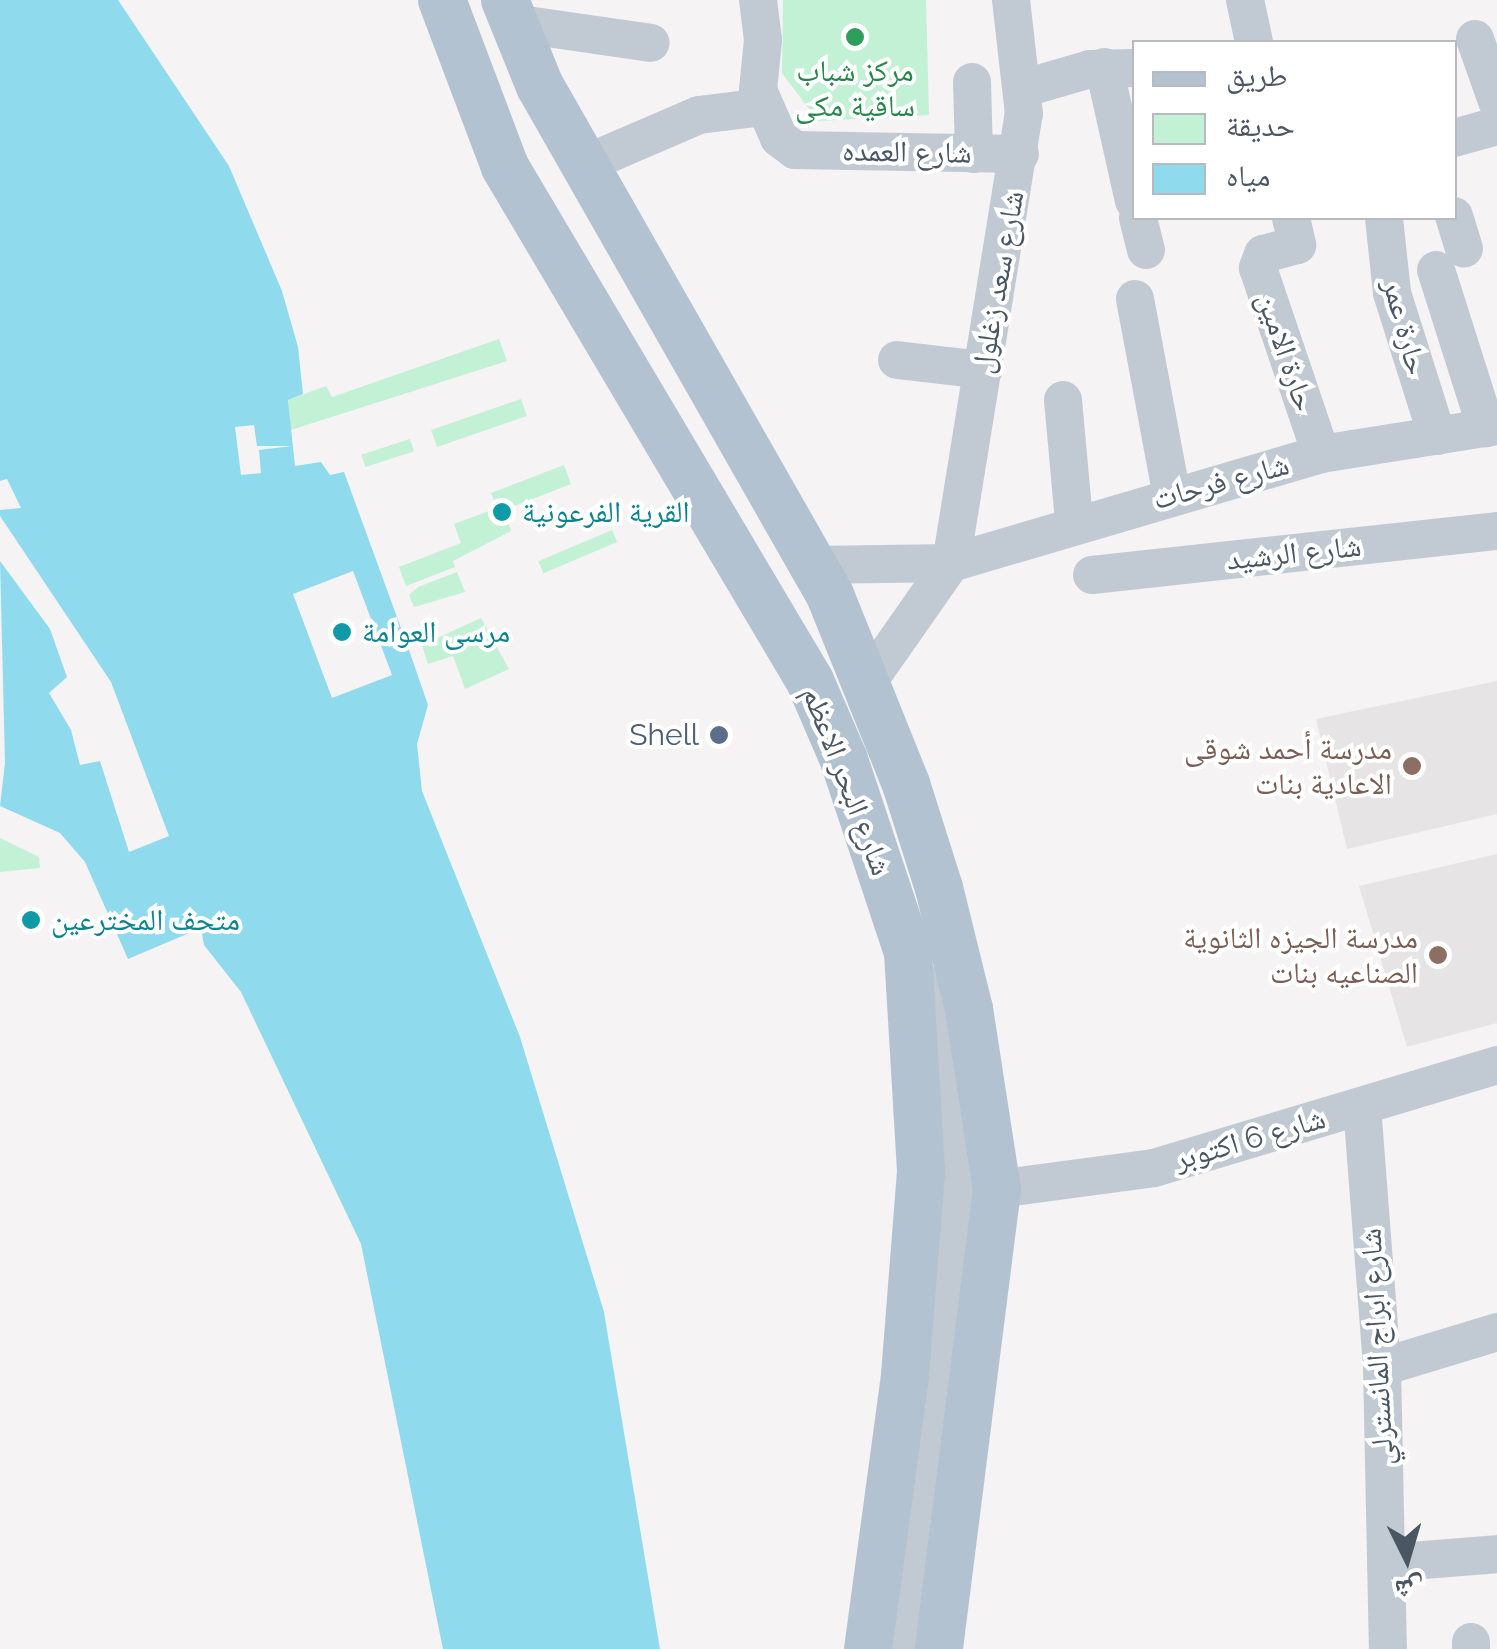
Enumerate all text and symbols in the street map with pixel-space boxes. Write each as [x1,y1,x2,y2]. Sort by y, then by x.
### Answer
marker: مركز شباب ساقية مكى [844,26,866,48]
legend [1132,40,1457,220]
place label: مركز شباب ساقية مكى [795,53,915,124]
text: طريق [1226,58,1287,93]
text: حديقة [1226,108,1295,143]
street label: شارع العمده [842,133,972,171]
text: مياه [1226,158,1270,193]
street label: شارع سعد زغلول [964,188,1032,376]
street label: حارة عمر [1375,275,1435,379]
street label: حارة الامين [1249,288,1323,416]
street label: شارع فرحات [1149,447,1293,517]
place label: القرية الفرعونية [522,494,690,530]
marker: القرية الفرعونية [491,501,513,523]
street label: شارع الرشيد [1225,528,1363,578]
place label: مرسى العوامة [362,614,510,650]
marker: مرسى العوامة [331,621,353,643]
street label: شارع البحر الاعظم [794,682,900,880]
place label: Shell [629,717,699,753]
marker: Shell [708,724,730,746]
place label: مدرسة أحمد شوقى الاعادية بنات [1184,731,1392,802]
marker: مدرسة أحمد شوقى الاعادية بنات [1401,755,1423,777]
place label: متحف المخترعين [51,902,240,938]
marker: متحف المخترعين [20,909,42,931]
place label: مدرسة الجيزه الثانوية الصناعيه بنات [1183,920,1418,990]
marker: مدرسة الجيزه الثانوية الصناعيه بنات [1427,944,1449,966]
street label: شارع 6 اكتوبر [1170,1100,1330,1178]
street label: شارع ابراج المانسترلي [1353,1227,1401,1467]
north arrow [1357,1509,1457,1609]
text: ش [1393,1572,1426,1607]

